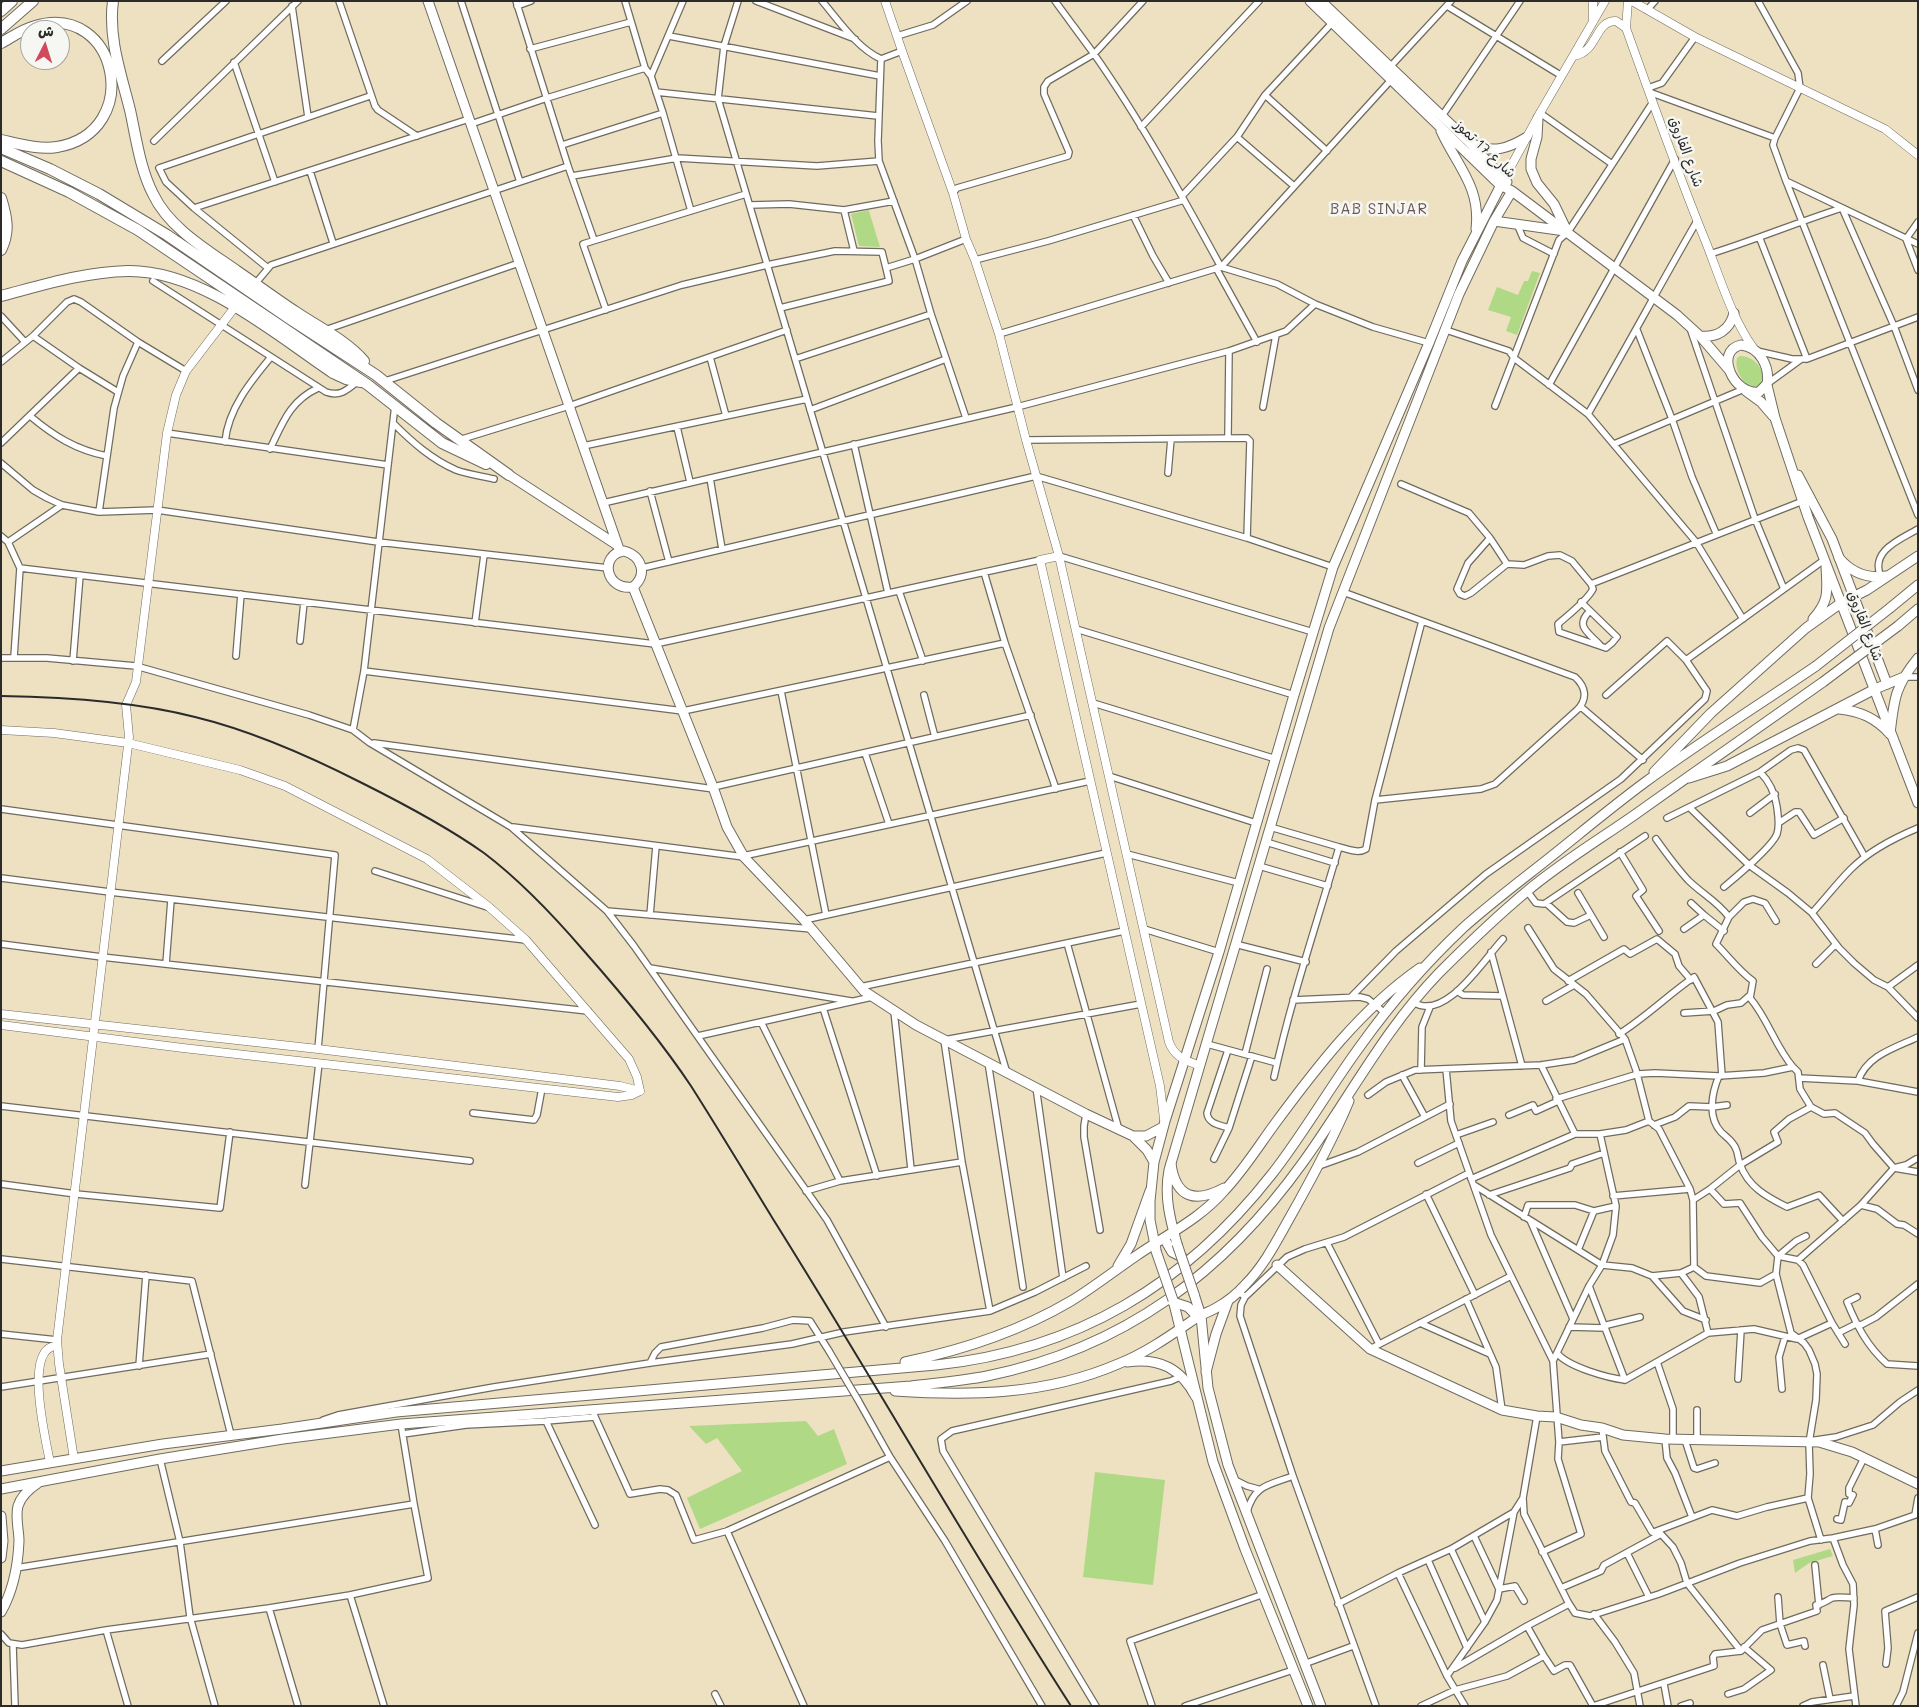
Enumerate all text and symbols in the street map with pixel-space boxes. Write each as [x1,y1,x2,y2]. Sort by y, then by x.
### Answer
north arrow [20,20,70,70]
text: ش [38,20,55,41]
street label: شارع الفاروق [1665,114,1707,190]
street label: شارع 17 تموز [1451,116,1519,182]
district label: BAB SINJAR [1329,200,1429,218]
street label: شارع الفاروق [1844,588,1886,664]

